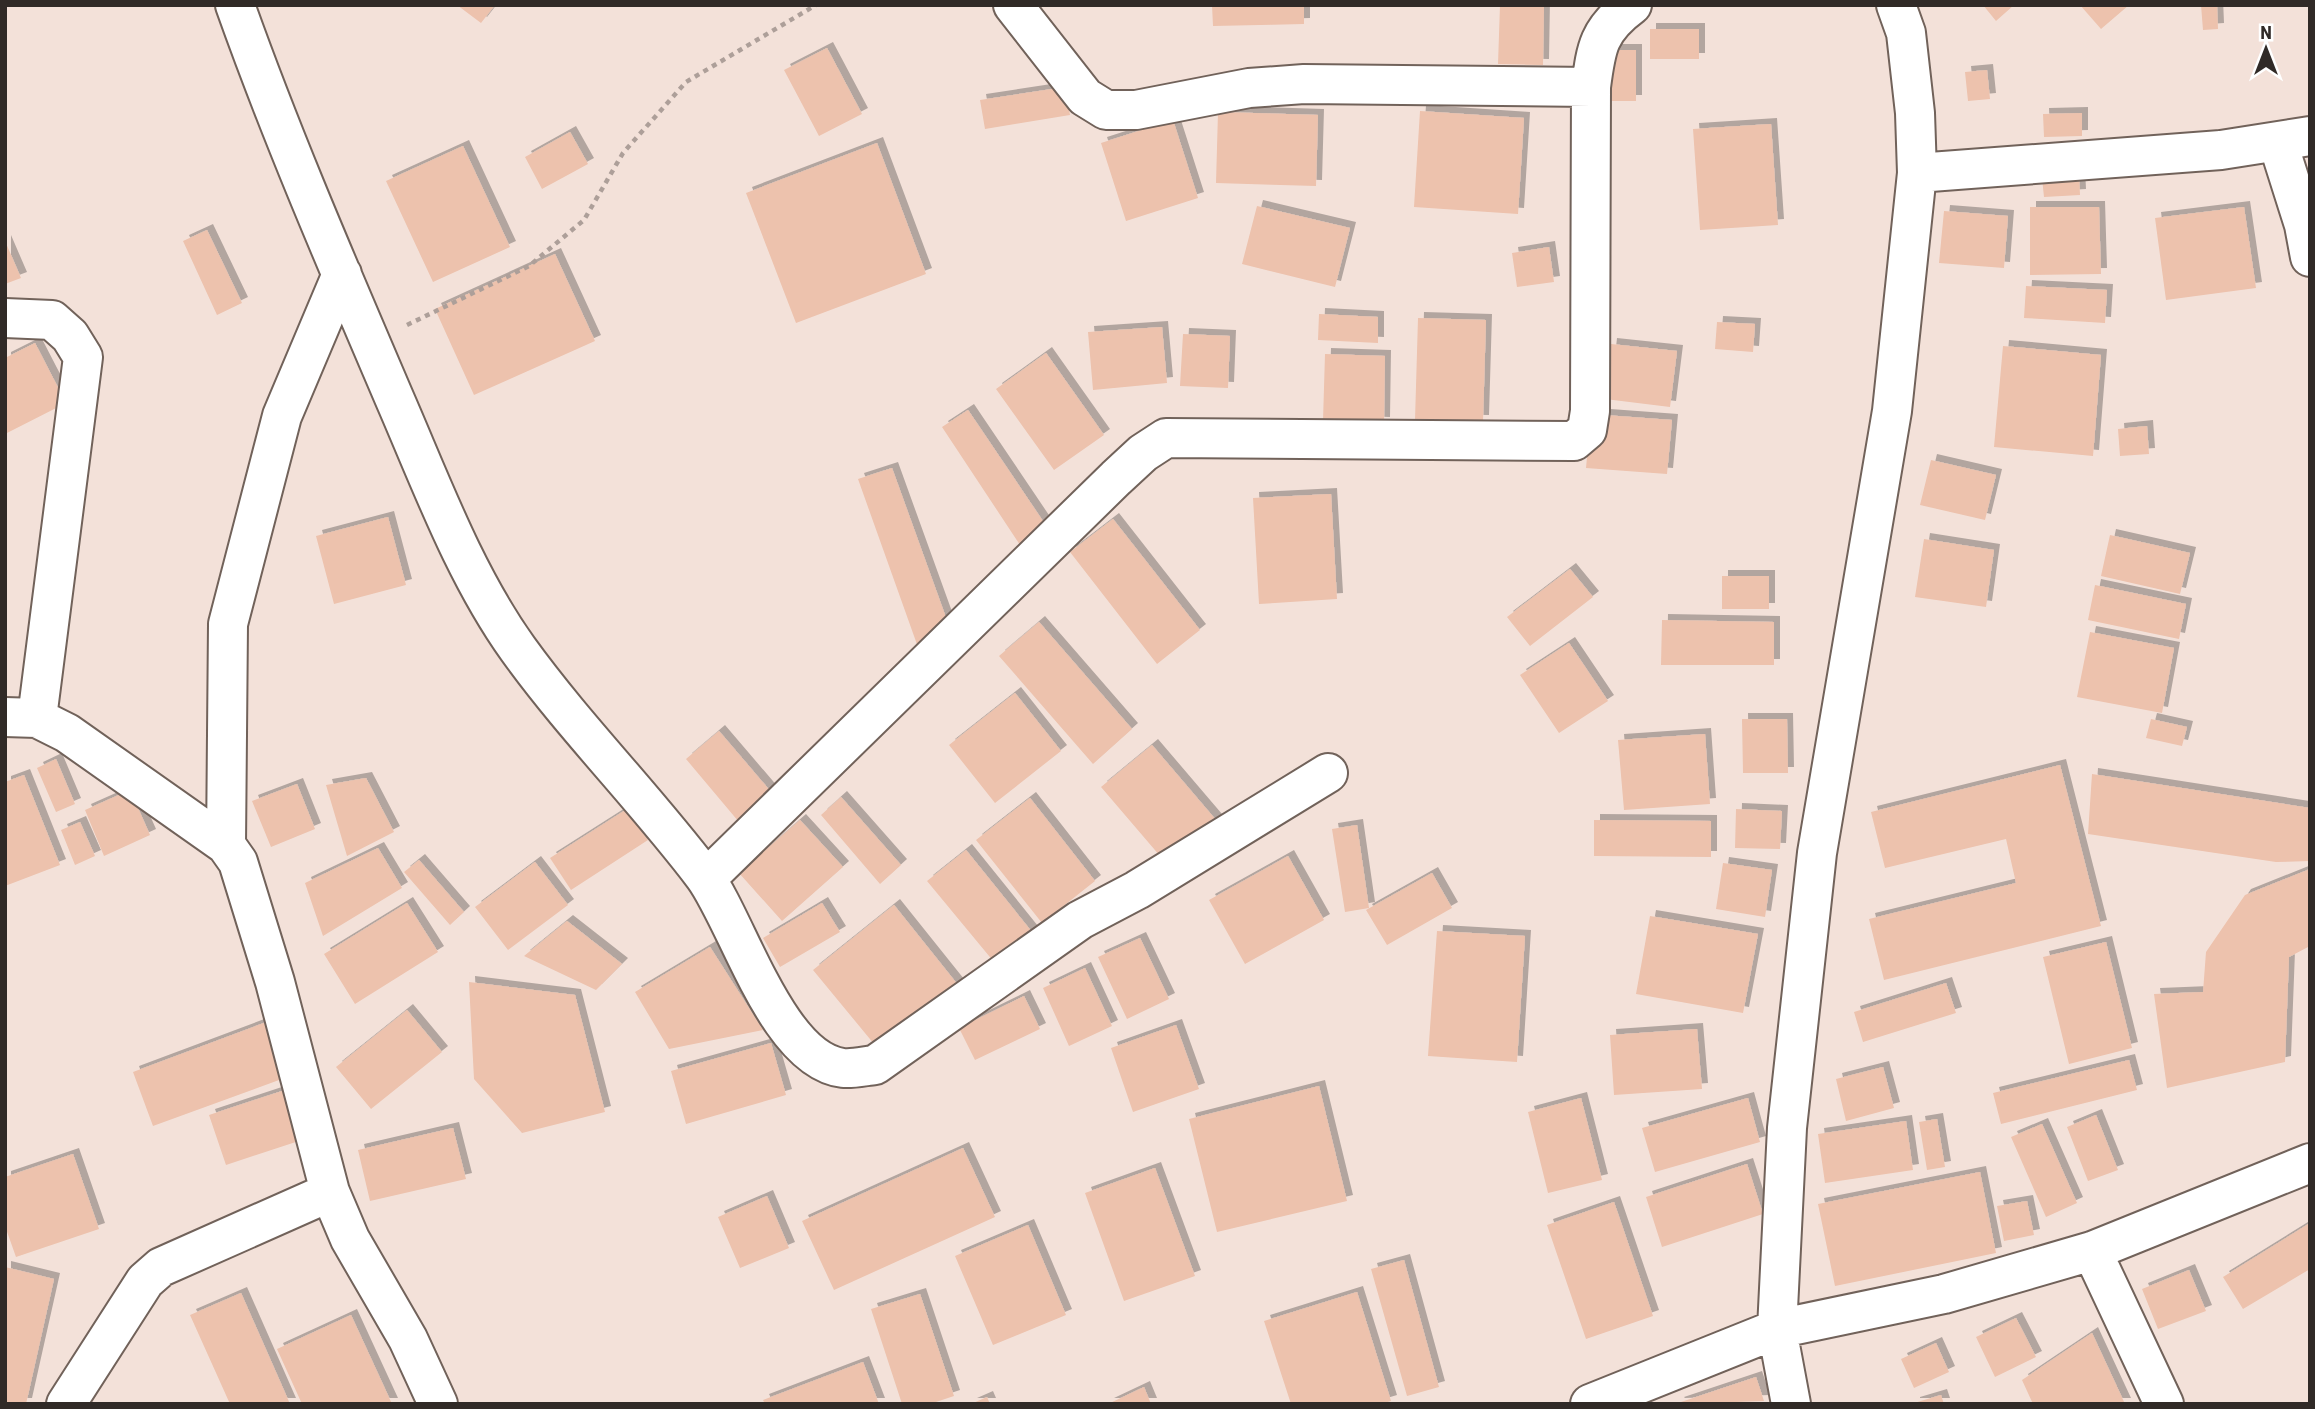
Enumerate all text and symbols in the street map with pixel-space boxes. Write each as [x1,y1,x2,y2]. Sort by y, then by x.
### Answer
north arrow [2231,14,2301,84]
text: N [2260,21,2272,44]

